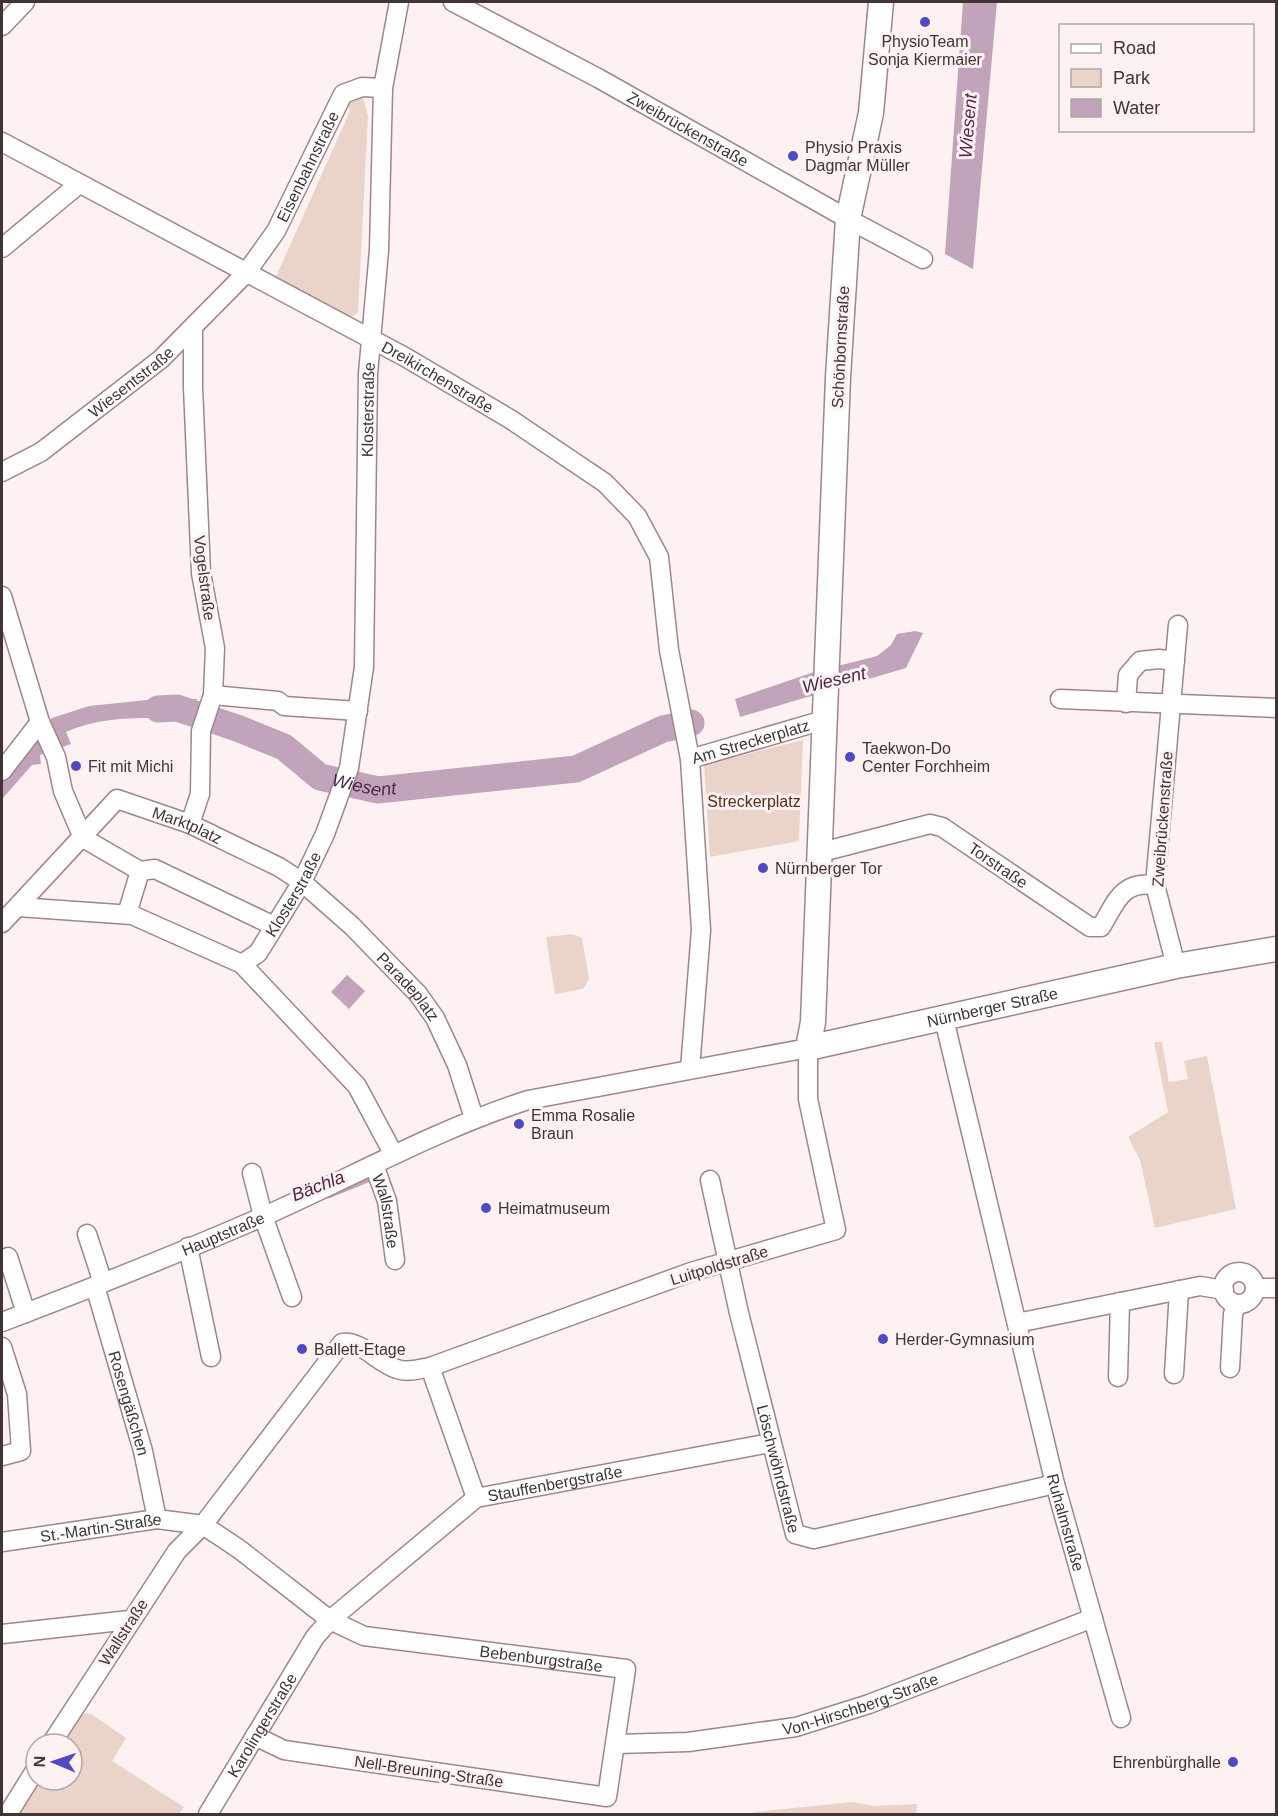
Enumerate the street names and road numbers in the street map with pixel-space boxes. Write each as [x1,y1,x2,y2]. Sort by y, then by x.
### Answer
street label: Zweibrückenstraße [624,88,751,170]
street label: Eisenbahnstraße [274,109,342,225]
street label: Schönbornstraße [829,285,852,409]
street label: Dreikirchenstraße [379,338,496,416]
street label: Wiesentstraße [86,343,177,421]
street label: Klosterstraße [359,361,378,457]
street label: Vogelstraße [191,535,218,622]
street label: Am Streckerplatz [690,717,812,767]
street label: Zweibrückenstraße [1149,750,1176,887]
street label: Marktplatz [150,804,225,847]
street label: Torstraße [965,839,1031,891]
street label: Klosterstraße [262,849,324,940]
street label: Paradeplatz [373,949,442,1024]
street label: Nürnberger Straße [925,985,1059,1030]
street label: Wallstraße [369,1172,401,1250]
street label: Hauptstraße [179,1209,267,1259]
street label: Luitpoldstraße [668,1242,770,1288]
street label: Rosengäßchen [105,1349,152,1457]
street label: Löschwöhrdstraße [754,1403,802,1535]
street label: Stauffenbergstraße [486,1463,624,1505]
street label: Ruhalmstraße [1044,1472,1087,1573]
street label: St.-Martin-Straße [39,1511,163,1545]
street label: Wallstraße [96,1596,151,1669]
street label: Bebenburgstraße [479,1643,604,1675]
street label: Karolingerstraße [224,1670,300,1780]
street label: Von-Hirschberg-Straße [781,1670,941,1738]
street label: Nell-Breuning-Straße [353,1753,505,1790]

